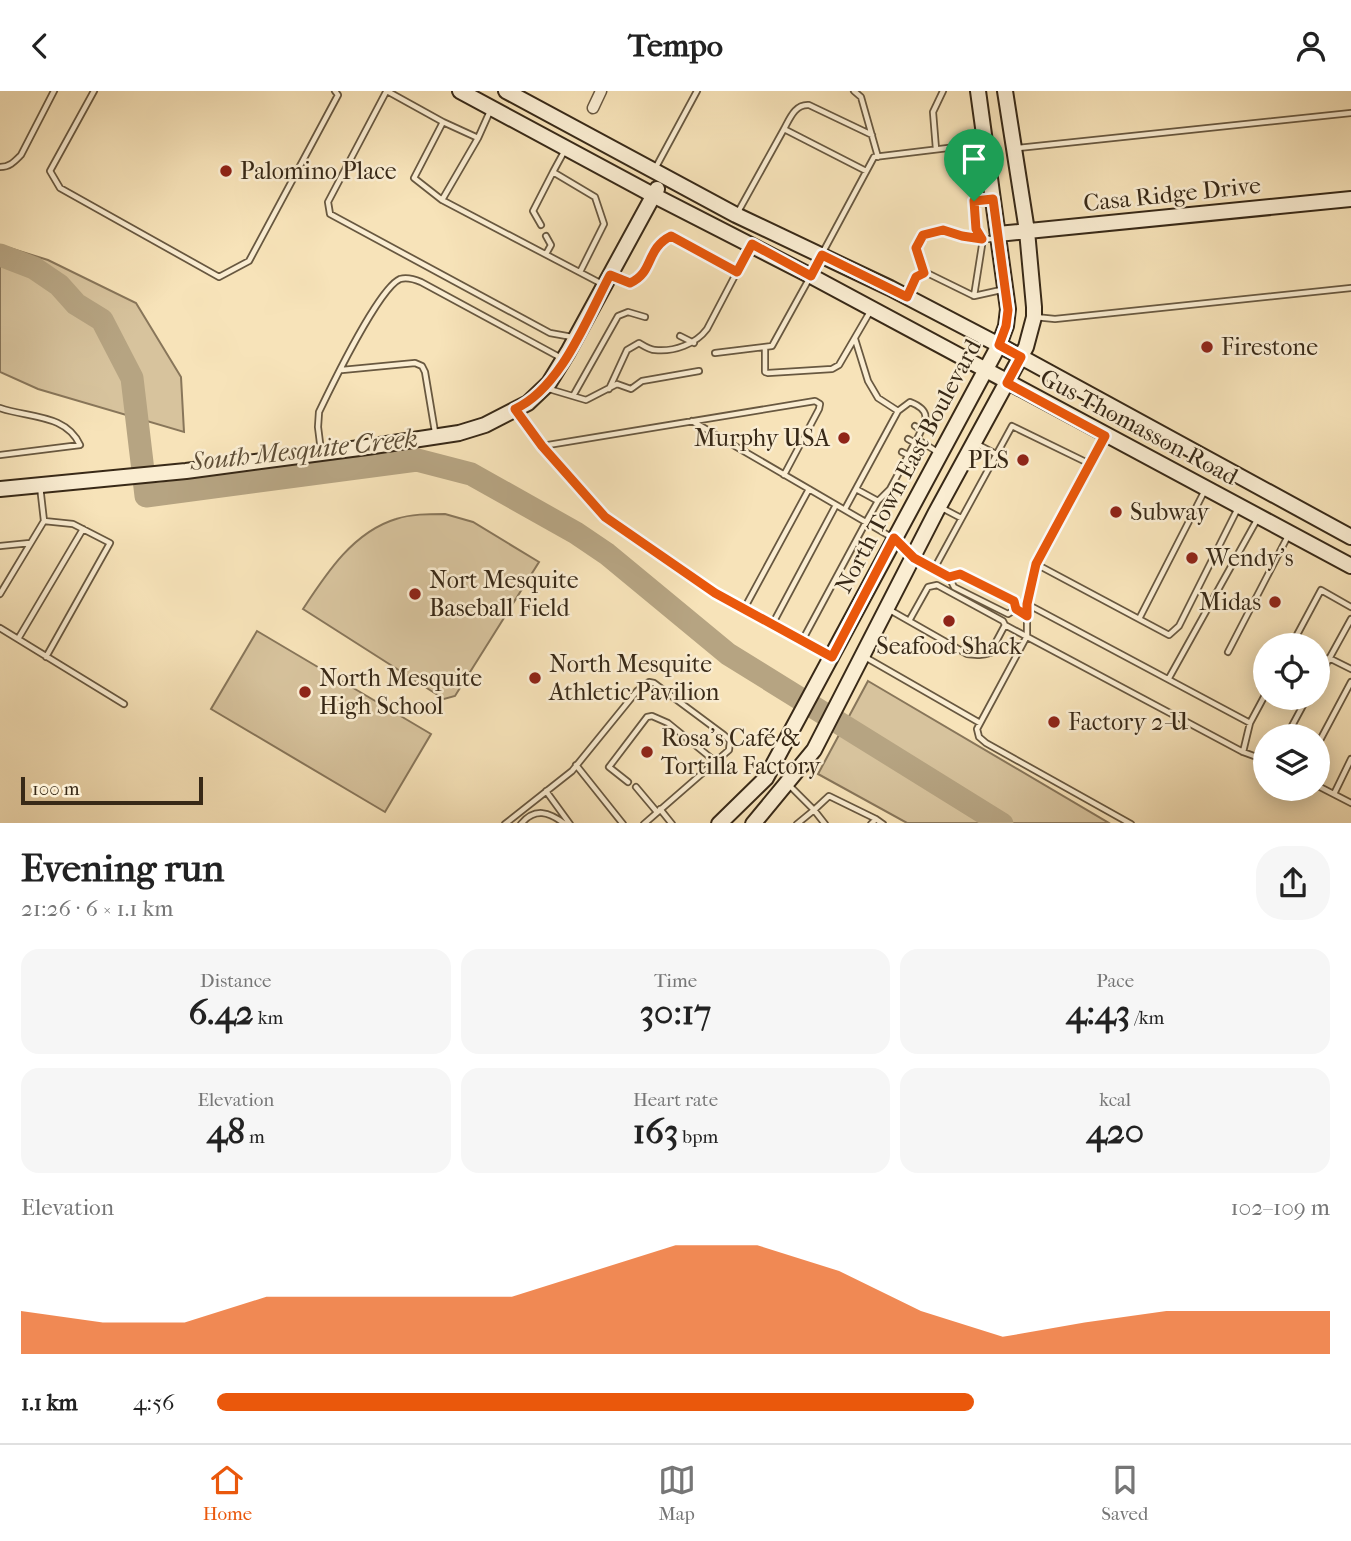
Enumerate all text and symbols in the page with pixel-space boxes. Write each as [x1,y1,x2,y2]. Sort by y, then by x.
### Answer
icon: back [21,27,59,65]
text: Tempo [628,27,723,64]
icon: person [1292,27,1330,65]
pin [944,129,1004,201]
icon: arrive [955,140,993,178]
place label: Palomino Place [240,157,397,185]
marker: Palomino Place [218,163,234,179]
street label: Casa Ridge Drive [1082,171,1262,217]
place label: Firestone [1221,333,1318,361]
street label: North Town East Boulevard [829,334,987,598]
marker: Firestone [1199,339,1215,355]
street label: Gus Thomasson Road [1035,363,1244,491]
water label: South Mesquite Creek [188,423,419,477]
place label: Murphy USA [694,424,830,452]
marker: Murphy USA [836,430,852,446]
place label: PLS [968,446,1009,474]
marker: PLS [1015,452,1031,468]
place label: Subway [1130,498,1210,526]
marker: Subway [1108,504,1124,520]
place label: Wendy's [1205,544,1294,572]
marker: Wendy's [1184,550,1200,566]
place label: Nort Mesquite Baseball Field [429,566,579,622]
marker: Nort Mesquite Baseball Field [407,586,423,602]
place label: Midas [1199,588,1261,616]
marker: Midas [1267,594,1283,610]
marker: Seafood Shack [941,613,957,629]
place label: Seafood Shack [876,632,1022,660]
map controls [1253,633,1330,801]
button: locate [1253,633,1330,710]
place label: North Mesquite Athletic Pavilion [548,650,720,706]
place label: North Mesquite High School [319,664,482,720]
marker: North Mesquite Athletic Pavilion [527,670,543,686]
marker: North Mesquite High School [297,684,313,700]
place label: Factory 2-U [1068,708,1189,736]
marker: Factory 2-U [1046,714,1062,730]
place label: Rosa's Café & Tortilla Factory [661,724,822,780]
button: layers [1253,724,1330,801]
marker: Rosa's Café & Tortilla Factory [639,744,655,760]
scale bar [21,775,203,806]
text: 100 m [32,778,80,800]
text: Evening run [21,846,224,891]
button: share [1256,846,1330,920]
text: 21:26 · 6 × 1.1 km [21,895,173,922]
text: Distance [200,970,272,992]
text: Time [654,970,697,992]
text: Pace [1096,970,1134,992]
text: 6.42 [188,992,254,1033]
text: 30:17 [640,992,711,1033]
text: 4:43 [1066,992,1130,1033]
text: km [254,1007,283,1029]
text: /km [1130,1007,1164,1029]
text: Elevation [197,1089,274,1111]
text: Heart rate [633,1089,718,1111]
text: kcal [1099,1089,1131,1111]
text: 48 [207,1111,245,1152]
text: 163 [633,1111,678,1152]
text: 420 [1086,1111,1144,1152]
text: m [245,1126,265,1148]
text: bpm [678,1126,718,1148]
text: Elevation [21,1194,114,1221]
text: 102–109 m [1230,1194,1330,1221]
text: 1.1 km [21,1389,78,1416]
text: 4:56 [133,1389,175,1416]
tab: Home [203,1461,252,1525]
tab: Map [658,1461,696,1525]
tab: Saved [1101,1461,1148,1525]

